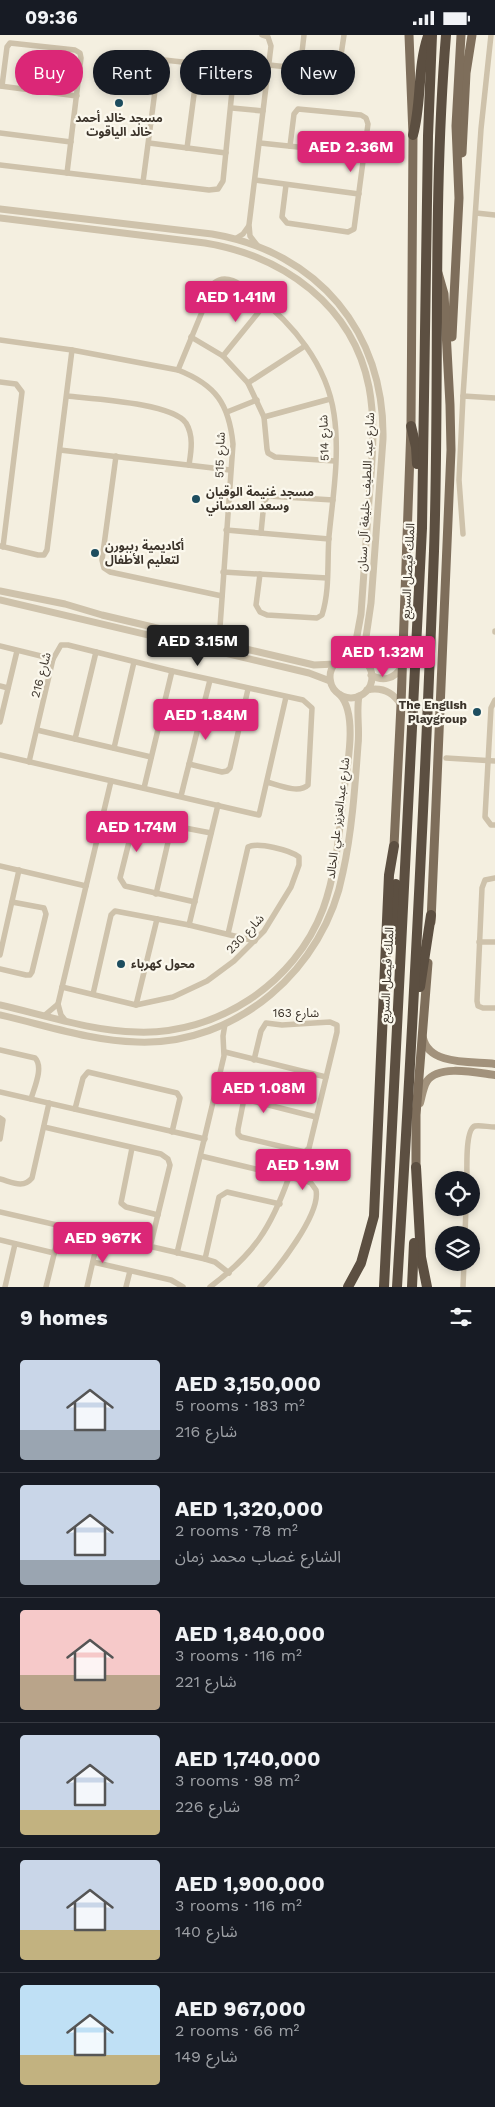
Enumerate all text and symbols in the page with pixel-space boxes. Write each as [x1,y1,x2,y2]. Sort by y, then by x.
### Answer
text: 09:36 [25,6,78,29]
chip: Buy [15,50,83,95]
chip: Rent [93,50,170,95]
chip: Filters [180,50,271,95]
chip: New [281,50,355,95]
marker: مسجد خالد أحمد خالد الياقوت [113,97,125,109]
place label: مسجد خالد أحمد خالد الياقوت [75,110,163,139]
pin: AED 2.36M [294,131,408,173]
text: AED 2.36M [308,137,394,156]
pin: AED 1.41M [179,281,293,323]
text: AED 1.41M [196,287,276,306]
street label: شارع عبد اللطيف خليفة آل سنان [355,412,379,572]
street label: شارع 514 [316,414,334,461]
street label: شارع 515 [212,432,230,478]
place label: مسجد غنيمة الوقيان وسعد العدساني [206,485,314,516]
marker: مسجد غنيمة الوقيان وسعد العدساني [190,493,202,505]
street label: الملك فيصل السريع [398,522,420,620]
place label: أكاديمية ريبورن لتعليم الأطفال [105,538,184,569]
marker: أكاديمية ريبورن لتعليم الأطفال [89,547,101,559]
pin: AED 3.15M [141,625,255,667]
text: AED 3.15M [158,631,238,650]
pin: AED 1.32M [326,635,440,678]
text: AED 1.32M [342,642,424,661]
street label: شارع 216 [28,651,56,700]
place label: The English Playgroup [398,698,467,726]
pin: AED 1.84M [149,699,263,741]
text: AED 1.84M [164,705,248,724]
marker: The English Playgroup [471,706,483,718]
street label: شارع عبدالعزيز علي الخالد [324,756,355,880]
pin: AED 1.74M [80,811,194,853]
text: AED 1.74M [97,817,177,836]
street label: شارع 230 [223,911,268,958]
street label: الملك فيصل السريع [377,926,399,1024]
place label: محول كهرباء [131,957,195,971]
marker: محول كهرباء [115,958,127,970]
street label: شارع 163 [273,1006,319,1022]
pin: AED 1.08M [207,1071,321,1114]
text: AED 1.08M [222,1078,306,1097]
pin: AED 1.9M [251,1149,355,1191]
text: AED 1.9M [267,1155,339,1174]
map controls [435,1171,480,1271]
button: locate [435,1171,480,1216]
pin: AED 967K [51,1221,155,1264]
button: layers [435,1226,480,1271]
text: AED 967K [64,1228,142,1247]
icon: filters [447,1303,475,1331]
text: 9 homes [20,1305,108,1330]
text: AED 3,150,000 [175,1371,321,1396]
icon: home [60,1380,120,1440]
text: 5 rooms · 183 m² [175,1396,305,1415]
text: شارع 216 [175,1422,237,1441]
text: AED 1,320,000 [175,1496,323,1521]
icon: home [60,1505,120,1565]
text: 2 rooms · 78 m² [175,1521,298,1540]
text: الشارع غصاب محمد زمان [175,1547,341,1566]
text: AED 1,840,000 [175,1621,325,1646]
icon: home [60,1630,120,1690]
text: 3 rooms · 116 m² [175,1646,302,1665]
text: شارع 221 [175,1672,237,1691]
text: AED 1,740,000 [175,1746,321,1771]
icon: home [60,1755,120,1815]
text: 3 rooms · 98 m² [175,1771,300,1790]
text: شارع 226 [175,1797,240,1816]
text: AED 1,900,000 [175,1871,325,1896]
icon: home [60,1880,120,1940]
text: 3 rooms · 116 m² [175,1896,302,1915]
text: شارع 140 [175,1922,238,1941]
text: AED 967,000 [175,1996,306,2021]
icon: home [60,2005,120,2065]
text: 2 rooms · 66 m² [175,2021,299,2040]
text: شارع 149 [175,2047,238,2066]

